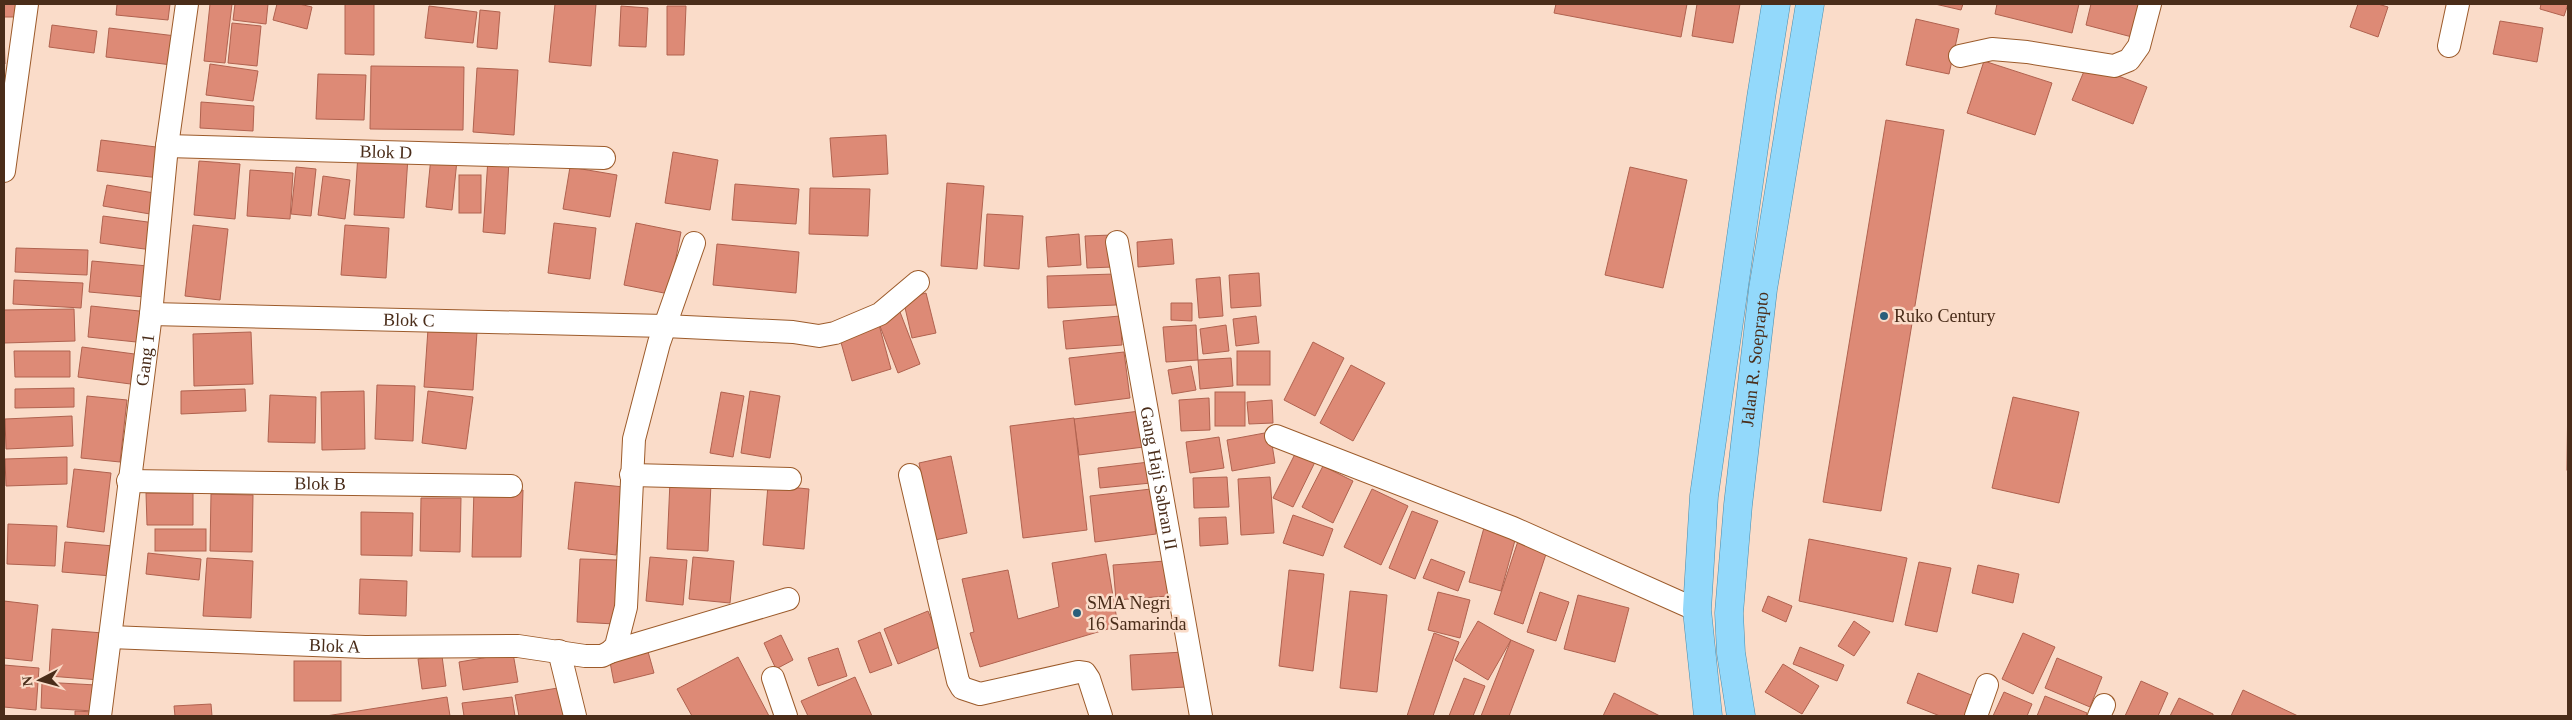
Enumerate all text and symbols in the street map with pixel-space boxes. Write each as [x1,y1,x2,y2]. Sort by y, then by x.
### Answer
street label: Blok D [359,141,412,163]
street label: Jalan R. Soeprapto [1737,291,1773,428]
place label: Ruko Century [1894,306,1996,326]
street label: Blok C [383,309,435,331]
marker: Ruko Century [1878,310,1890,322]
street label: Gang 1 [132,333,158,387]
street label: Gang Haji Sabran II [1136,405,1181,552]
street label: Blok B [294,473,346,494]
place label: SMA Negri 16 Samarinda [1087,593,1186,634]
marker: SMA Negri 16 Samarinda [1071,607,1083,619]
street label: Blok A [309,635,361,657]
north arrow [15,655,65,705]
text: N [20,675,36,687]

